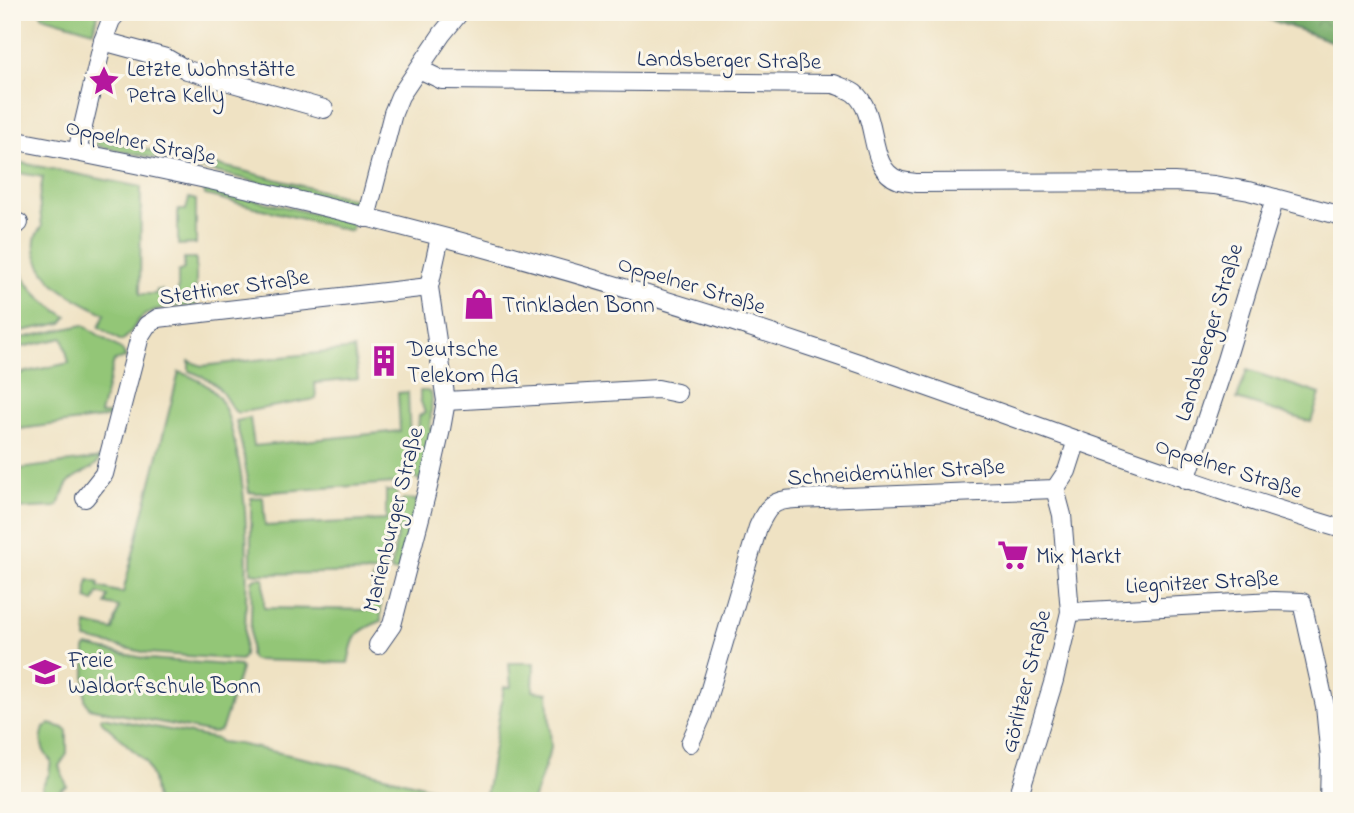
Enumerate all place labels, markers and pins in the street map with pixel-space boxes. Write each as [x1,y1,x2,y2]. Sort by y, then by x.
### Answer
place label: Letzte Wohnstätte Petra Kelly [127,54,296,115]
place icon: Letzte Wohnstätte Petra Kelly [87,64,121,98]
shop icon: Trinkladen Bonn [462,287,496,321]
place label: Trinkladen Bonn [502,290,655,323]
place label: Deutsche Telekom AG [406,334,519,393]
building icon: Deutsche Telekom AG [367,344,401,378]
supermarket icon: Mix Markt [996,538,1030,572]
place label: Mix Markt [1036,541,1122,574]
place label: Freie Waldorfschule Bonn [67,645,261,704]
school or university icon: Freie Waldorfschule Bonn [28,655,62,689]

